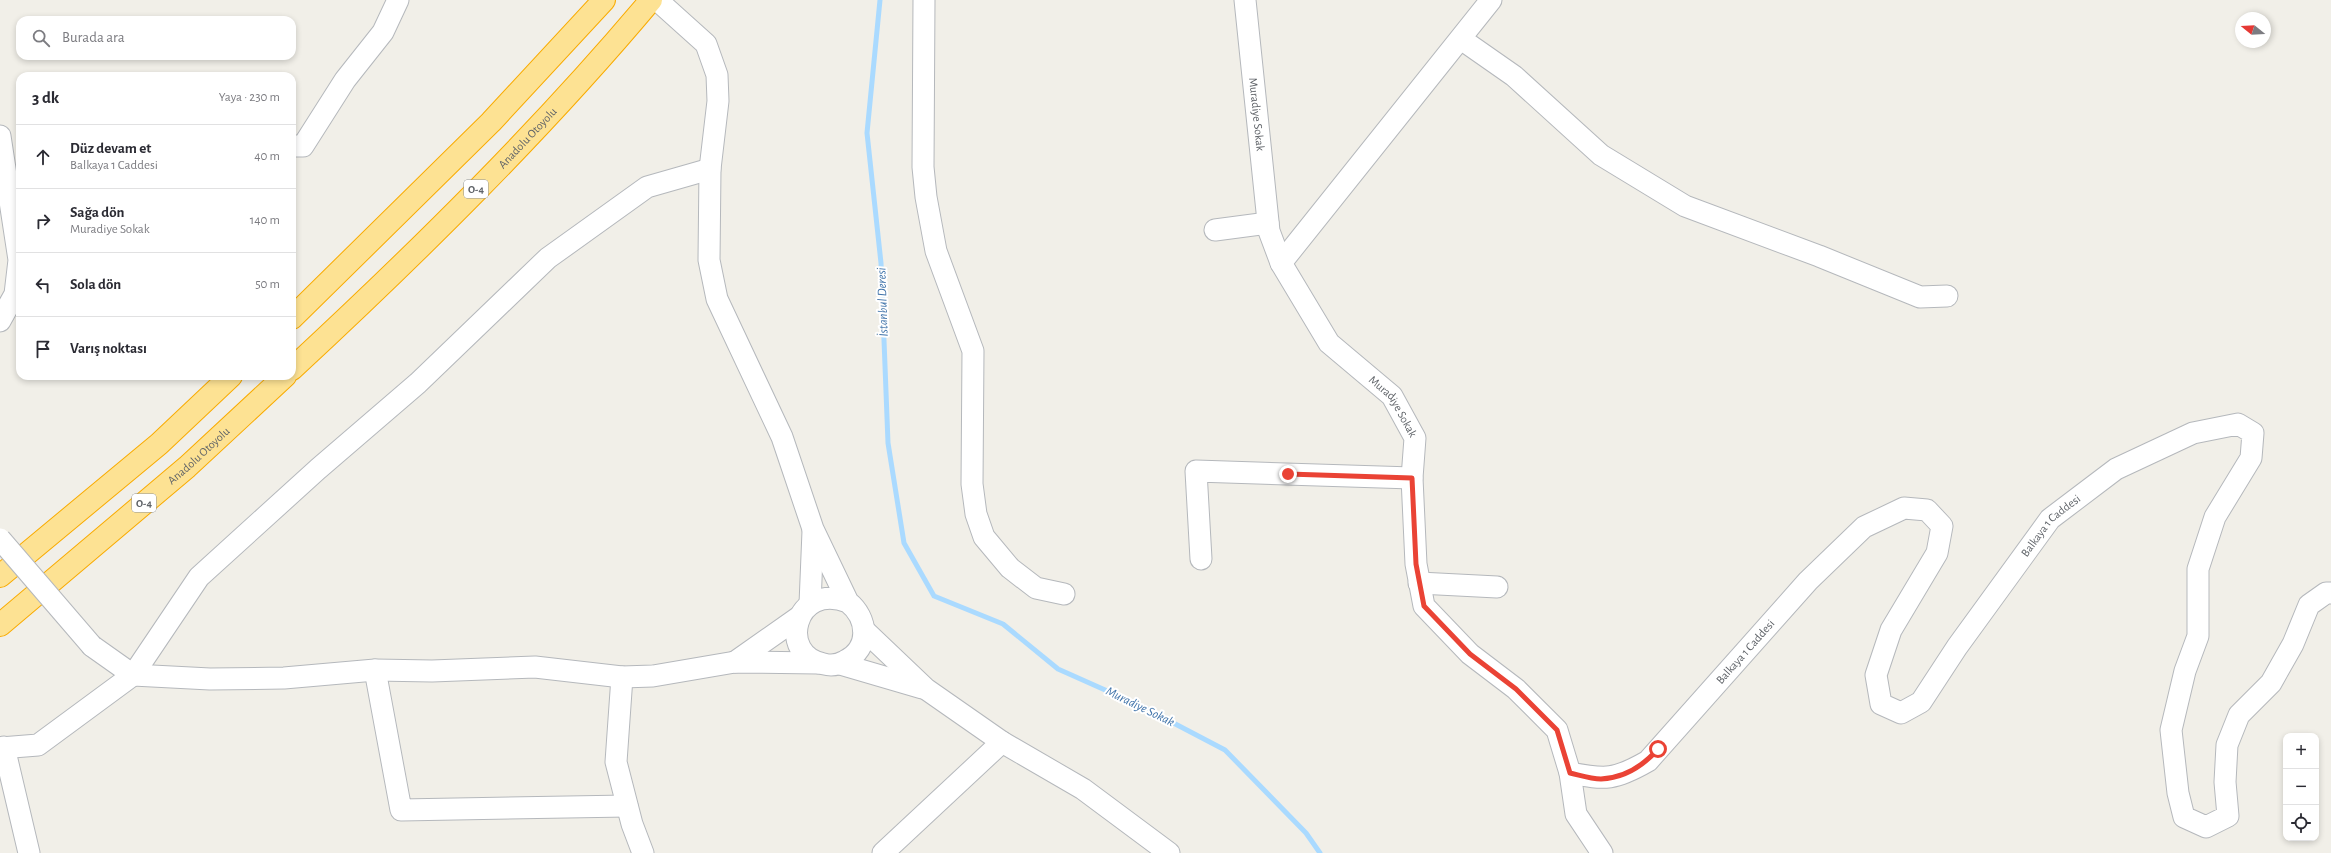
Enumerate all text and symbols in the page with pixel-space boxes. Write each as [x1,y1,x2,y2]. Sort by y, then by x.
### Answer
north arrow [2235,12,2271,48]
search box [16,16,296,60]
icon: search [30,27,52,49]
text: Burada ara [62,30,125,45]
street label: Muradiye Sokak [1247,77,1267,152]
text: 3 dk [32,89,59,106]
text: Yaya · 230 m [219,91,280,104]
street label: Anadolu Otoyolu [496,105,559,171]
text: Düz devam et [70,141,151,156]
icon: ahead [32,146,54,168]
text: 40 m [254,150,280,163]
text: Balkaya 1 Caddesi [70,159,158,172]
road number: O-4 [464,180,488,198]
text: Sağa dön [70,205,124,220]
icon: right [32,210,54,232]
text: 140 m [250,214,280,227]
text: Muradiye Sokak [70,223,150,236]
water label: İstanbul Deresi [874,267,891,337]
icon: left [32,274,54,296]
text: Sola dön [70,277,121,292]
text: 50 m [255,278,280,291]
icon: arrive [32,338,54,360]
text: Varış noktası [70,341,147,356]
street label: Muradiye Sokak [1367,373,1420,440]
street label: Anadolu Otoyolu [165,425,232,487]
route end [1279,465,1297,483]
street label: Balkaya 1 Caddesi [2019,492,2083,559]
road number: O-4 [132,494,156,512]
street label: Balkaya 1 Caddesi [1714,617,1777,686]
water label: Muradiye Sokak [1104,685,1176,729]
map controls [2283,733,2319,841]
button: + [2283,733,2319,769]
route start [1649,740,1667,758]
button: − [2283,769,2319,805]
button: locate [2283,805,2319,841]

